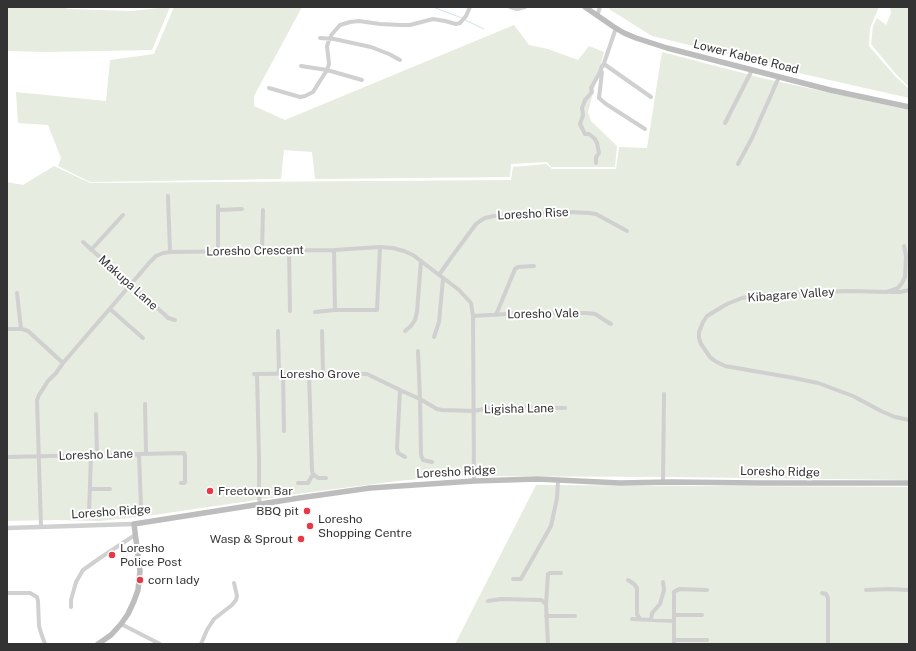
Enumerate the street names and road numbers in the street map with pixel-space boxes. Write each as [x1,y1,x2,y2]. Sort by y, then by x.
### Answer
street label: Lower Kabete Road [692,37,800,77]
street label: Loresho Rise [497,205,569,223]
street label: Loresho Crescent [206,243,304,259]
street label: Makupa Lane [95,253,161,313]
street label: Kibagare Valley [747,285,835,305]
street label: Loresho Vale [507,306,579,322]
street label: Loresho Grove [280,367,360,381]
street label: Ligisha Lane [484,401,554,417]
street label: Loresho Lane [58,447,134,463]
street label: Loresho Ridge [416,463,496,481]
street label: Loresho Ridge [740,464,820,480]
street label: Loresho Ridge [71,502,151,522]

